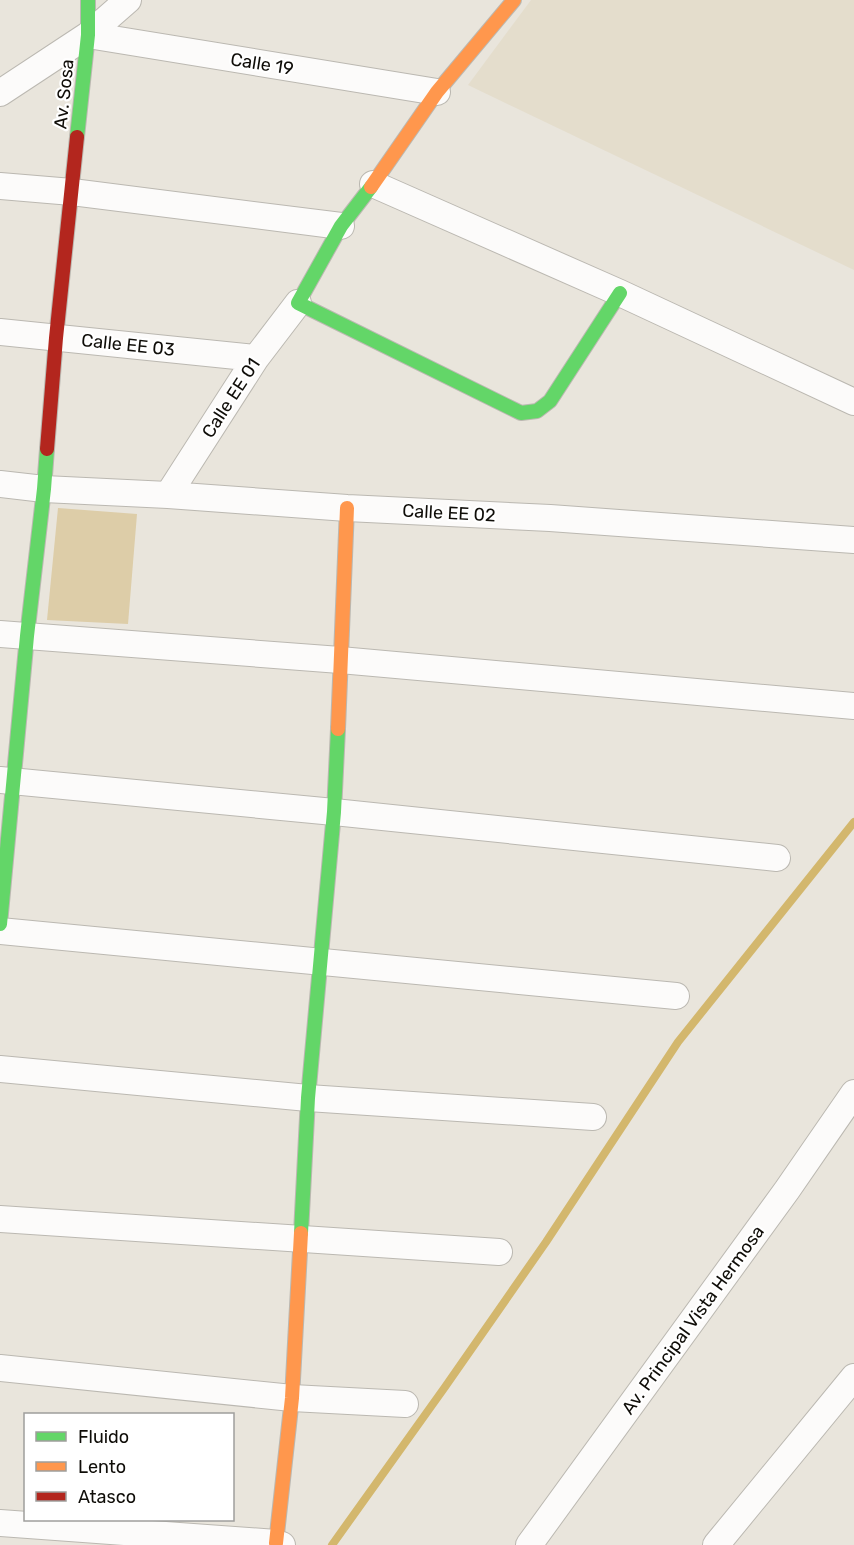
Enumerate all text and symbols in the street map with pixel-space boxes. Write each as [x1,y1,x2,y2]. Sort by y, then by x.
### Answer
street label: Calle 19 [229,48,295,80]
street label: Av. Sosa [49,58,79,130]
street label: Calle EE 03 [80,329,176,361]
street label: Calle EE 01 [197,354,265,442]
street label: Calle EE 02 [402,500,496,526]
street label: Av. Principal Vista Hermosa [617,1221,769,1419]
legend [24,1413,234,1521]
text: Fluido [78,1426,129,1448]
text: Lento [78,1456,126,1478]
text: Atasco [78,1486,136,1508]

